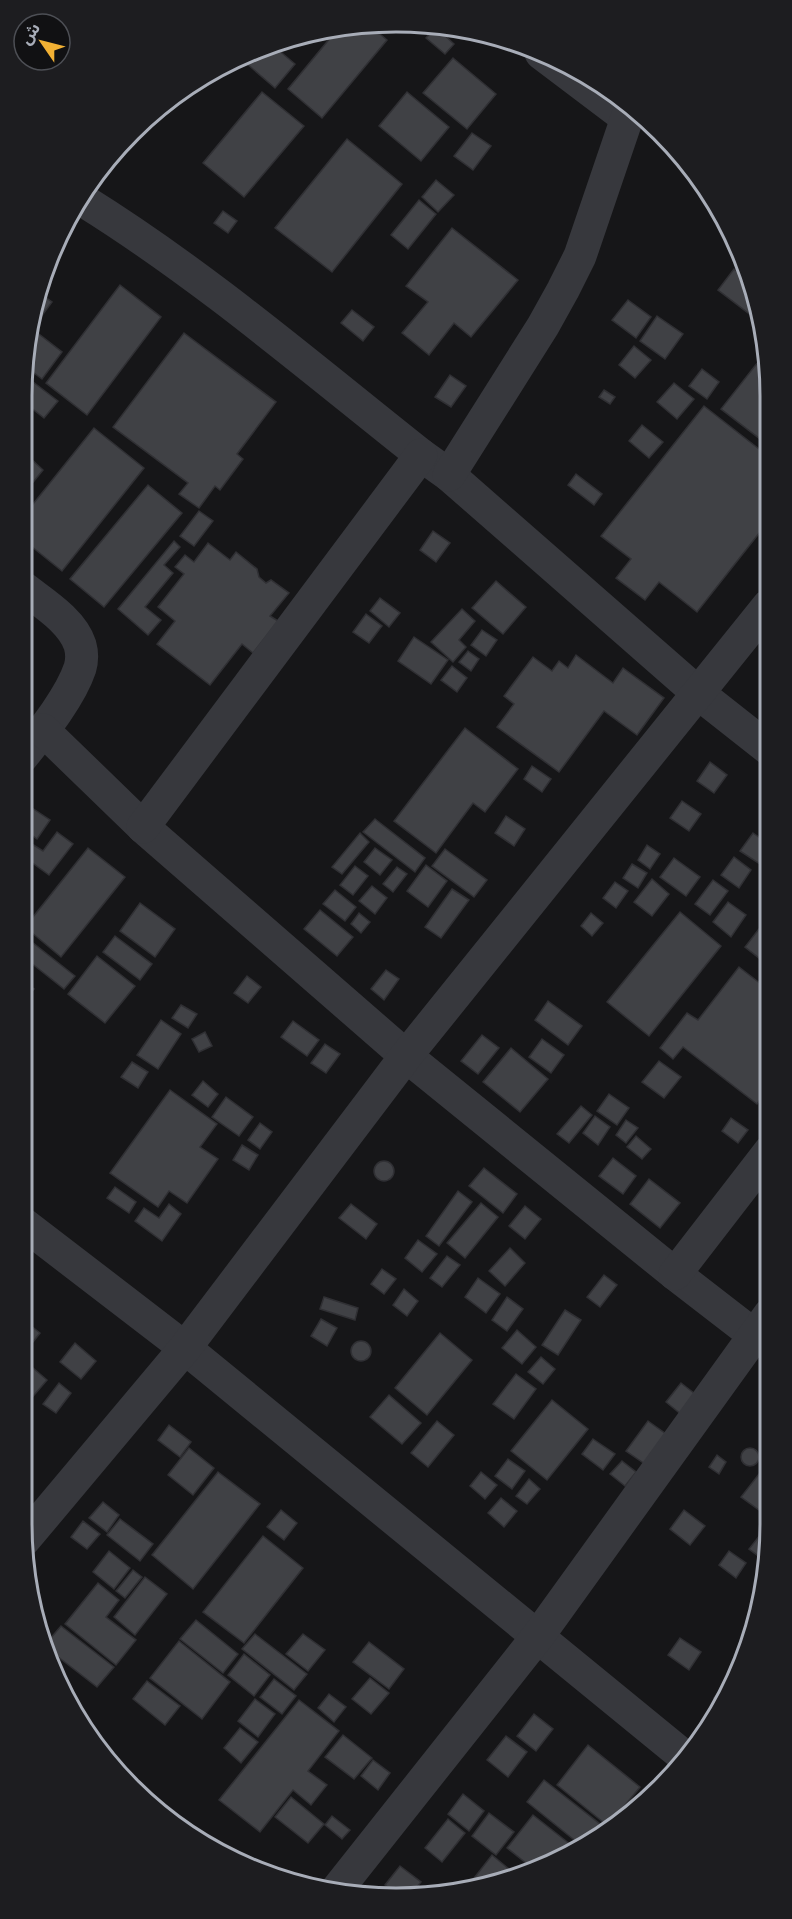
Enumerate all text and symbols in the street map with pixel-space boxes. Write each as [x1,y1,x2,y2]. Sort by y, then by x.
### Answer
north arrow [12,12,72,72]
text: ش [17,20,46,49]

